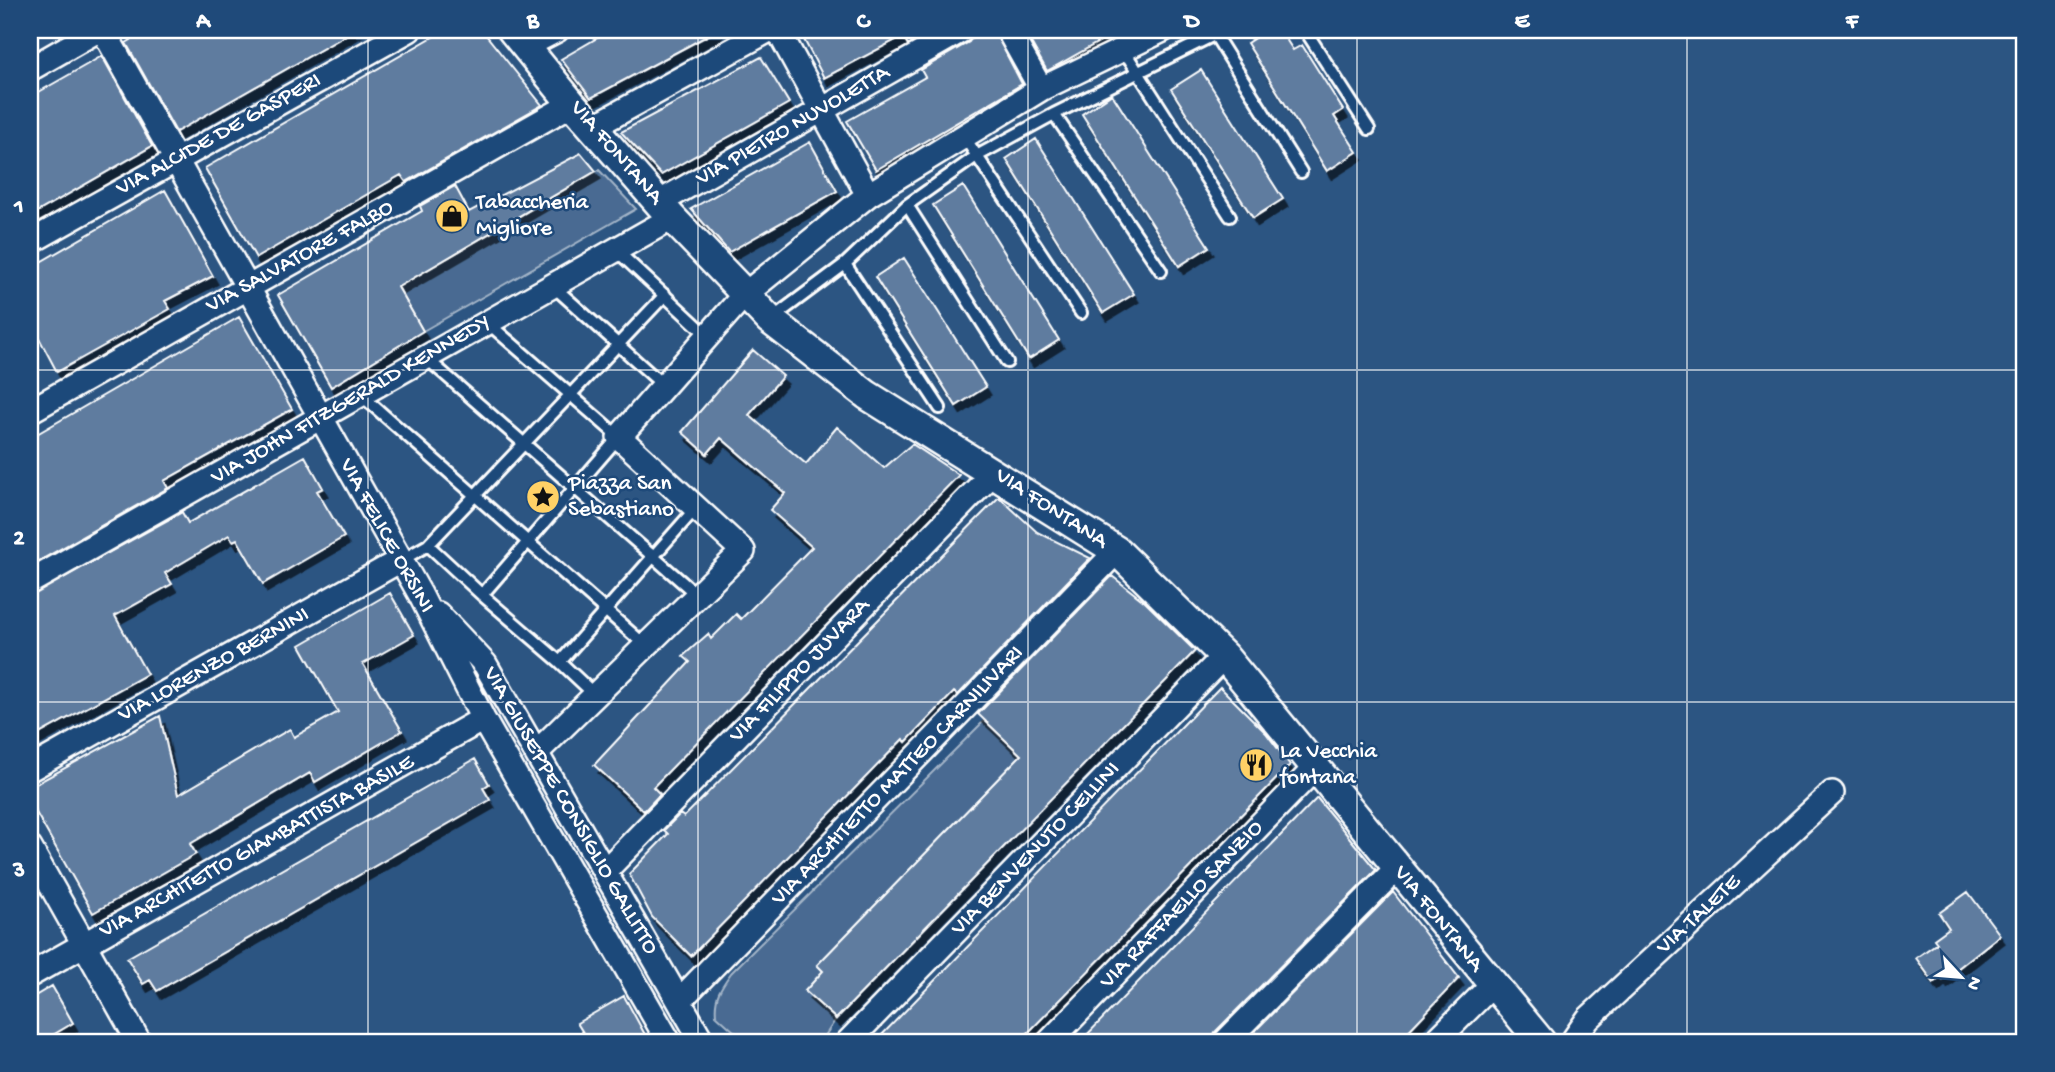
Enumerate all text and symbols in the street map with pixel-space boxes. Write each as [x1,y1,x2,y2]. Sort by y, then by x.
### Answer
text: A [195,9,211,36]
text: B [526,9,540,36]
text: C [857,9,872,36]
text: D [1183,9,1201,36]
text: E [1515,9,1531,36]
text: F [1845,9,1860,36]
street label: VIA PIETRO NUVOLETTA [691,59,896,193]
street label: VIA ALCIDE DE GASPERI [111,67,326,203]
street label: VIA FONTANA [563,95,669,212]
place label: Tabaccheria Migliore [474,190,590,243]
text: 1 [13,194,24,221]
street label: VIA SALVATORE FALBO [201,194,399,320]
shop icon: Tabaccheria Migliore [433,197,471,235]
street label: VIA JOHN FITZGERALD KENNEDY [206,309,496,492]
street label: VIA FELICE ORSINI [332,453,440,618]
street label: VIA FONTANA [989,462,1114,556]
place label: Piazza San Sebastiano [567,471,674,524]
place icon: Piazza San Sebastiano [524,478,562,516]
text: 2 [13,526,25,553]
street label: VIA FILIPPO JUVARA [723,592,877,750]
street label: VIA LORENZO BERNINI [113,601,314,729]
street label: VIA ARCHITETTO MATTEO CARNILIVARI [765,640,1030,913]
street label: VIA GIUSEPPE CONSIGLIO GALLITTO [476,661,664,960]
place label: La Vecchia fontana [1279,739,1378,792]
restaurant icon: La Vecchia fontana [1237,746,1275,784]
street label: VIA ARCHITETTO GIAMBATTISTA BASILE [94,748,420,945]
street label: VIA BENVENUTO CELLINI [945,756,1126,942]
street label: VIA RAFFAELLO SANZIO [1094,815,1270,996]
text: 3 [12,858,25,885]
street label: VIA FONTANA [1386,860,1490,979]
street label: VIA TALETE [1650,868,1748,962]
north arrow [1926,942,1996,1012]
text: N [1960,972,1986,994]

